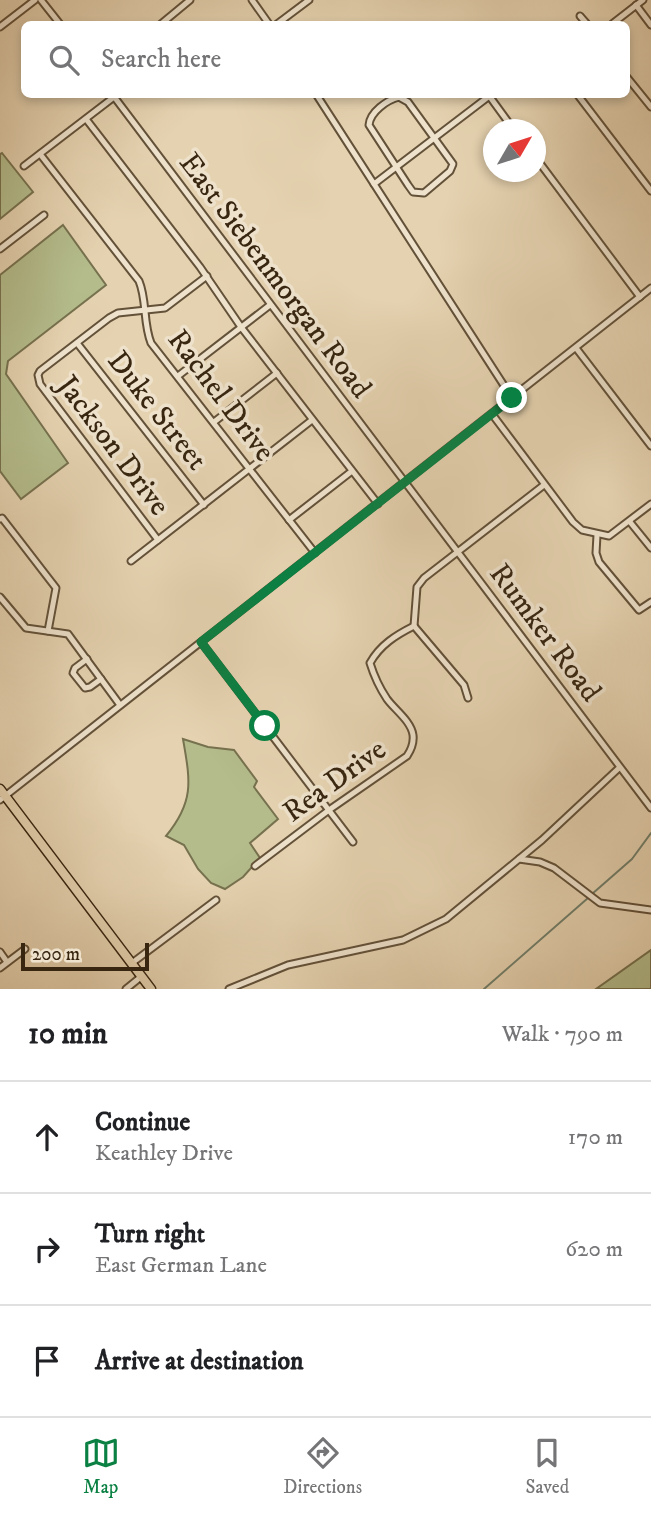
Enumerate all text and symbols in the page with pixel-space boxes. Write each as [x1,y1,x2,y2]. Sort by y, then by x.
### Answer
search box [21,21,630,98]
icon: search [45,41,83,79]
text: Search here [101,43,221,76]
north arrow [483,119,546,182]
street label: East Siebenmorgan Road [170,146,379,406]
street label: Rachel Drive [159,323,282,469]
street label: Duke Street [99,344,215,478]
street label: Jackson Drive [46,366,177,523]
route end [496,382,527,413]
street label: Rumker Road [481,556,609,709]
route start [249,710,280,741]
street label: Rea Drive [276,732,394,831]
scale bar [21,940,149,972]
text: 200 m [32,943,80,966]
text: 10 min [28,1016,107,1053]
text: Walk · 790 m [502,1020,623,1049]
text: Continue [95,1106,190,1139]
icon: ahead [28,1118,66,1156]
text: 170 m [568,1123,623,1152]
text: Keathley Drive [95,1139,233,1168]
text: Turn right [95,1218,205,1251]
icon: right [28,1230,66,1268]
text: 620 m [565,1235,623,1264]
text: East German Lane [95,1251,267,1280]
icon: arrive [28,1342,66,1380]
text: Arrive at destination [95,1345,304,1378]
tab: Map [82,1434,120,1499]
tab: Directions [283,1434,362,1499]
tab: Saved [526,1434,569,1499]

